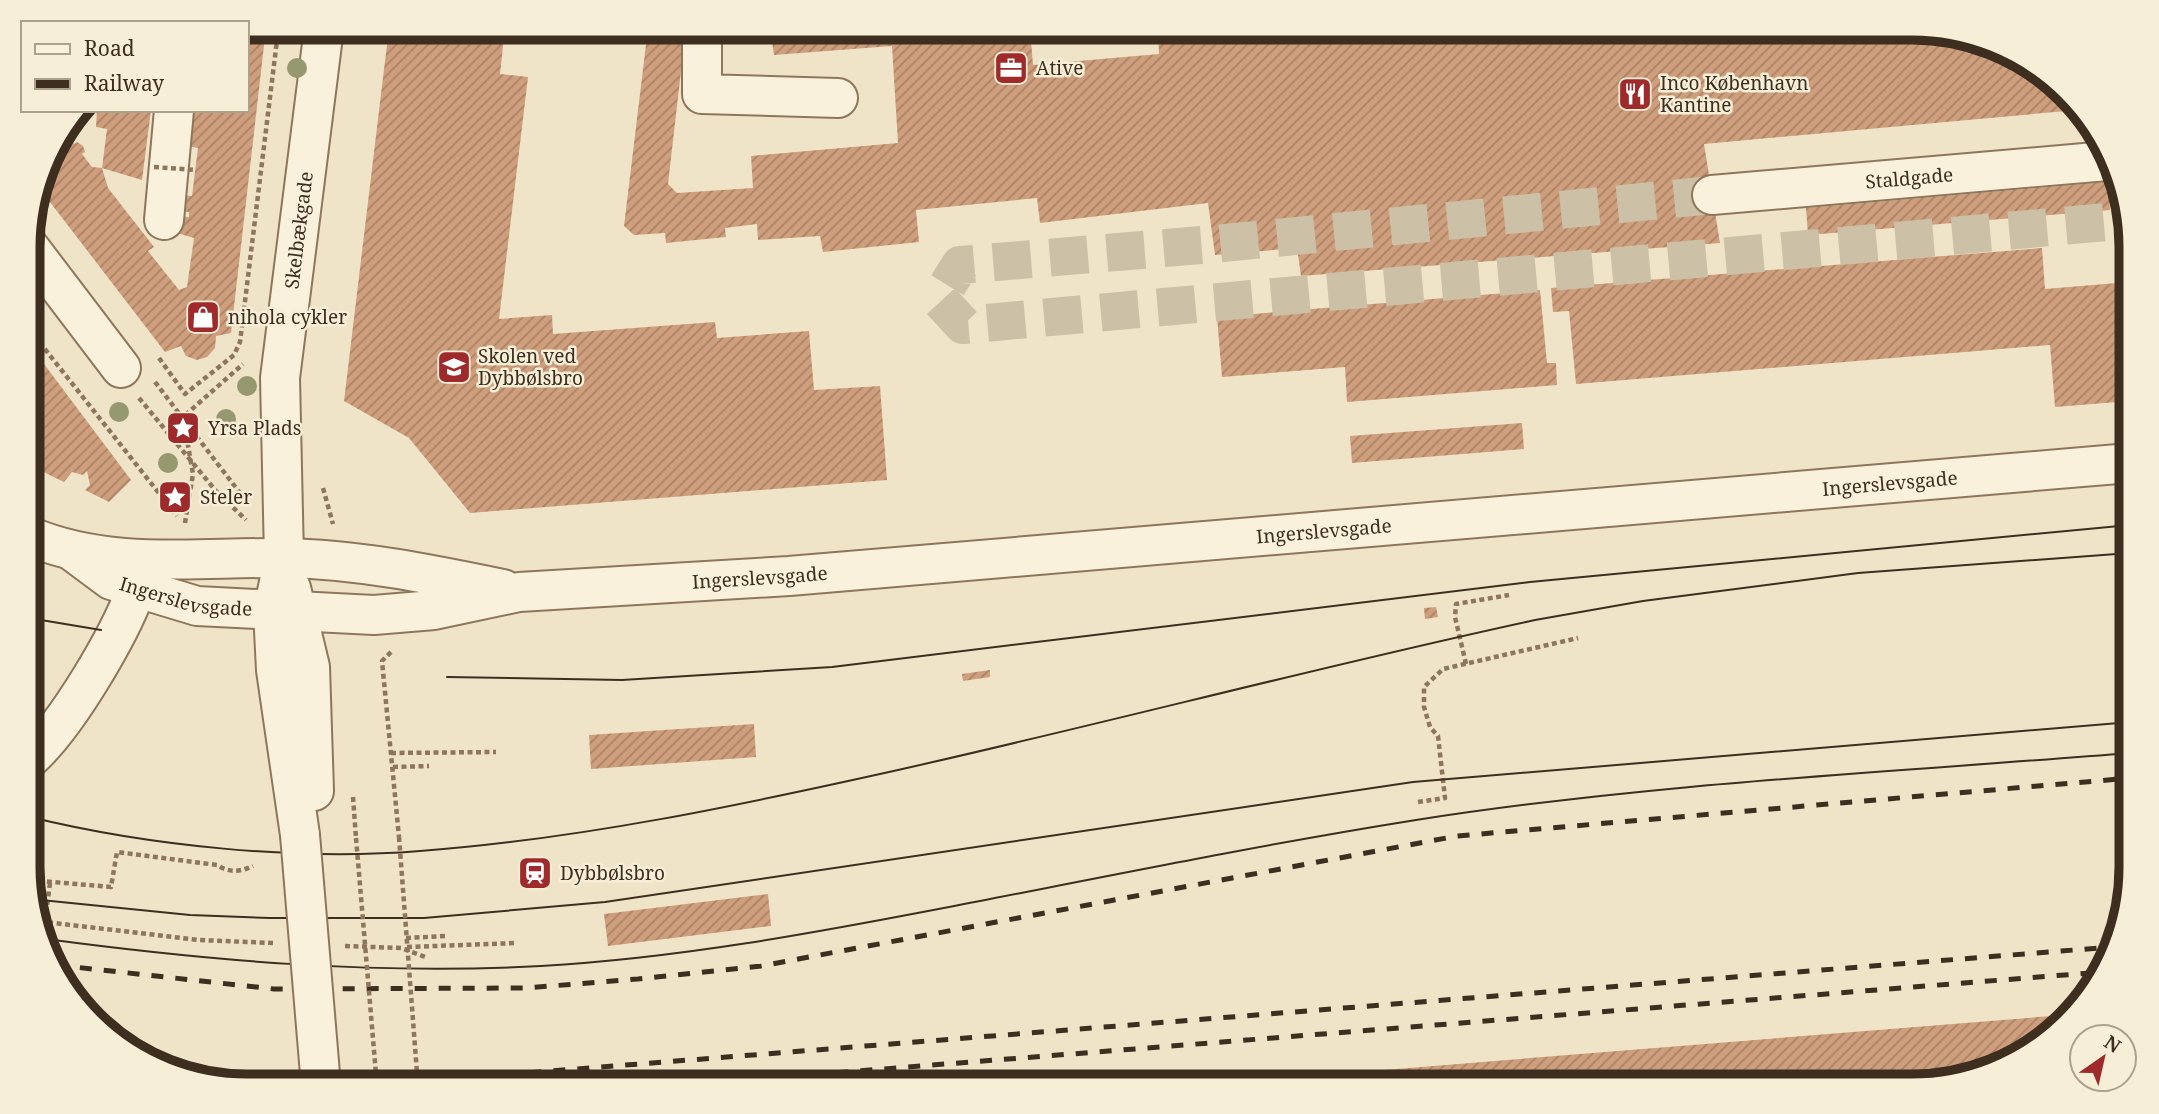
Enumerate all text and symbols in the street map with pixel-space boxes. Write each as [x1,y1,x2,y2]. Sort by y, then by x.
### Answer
legend [21,21,248,112]
text: Road [84,34,135,62]
office icon: Ative [992,49,1030,87]
place label: Ative [1036,55,1083,81]
text: Railway [84,69,164,97]
place label: Inco København Kantine [1660,70,1808,118]
restaurant icon: Inco København Kantine [1616,75,1654,113]
street label: Staldgade [1864,161,1954,195]
street label: Skelbækgade [278,170,319,290]
shop icon: nihola cykler [184,298,222,336]
place label: nihola cykler [228,304,347,330]
place label: Skolen ved Dybbølsbro [478,343,583,391]
school or university icon: Skolen ved Dybbølsbro [435,348,473,386]
place icon: Yrsa Plads [164,409,202,447]
place label: Yrsa Plads [207,415,301,441]
street label: Ingerslevsgade [1821,465,1959,502]
place icon: Steler [156,478,194,516]
place label: Steler [200,484,252,510]
street label: Ingerslevsgade [1255,512,1393,550]
street label: Ingerslevsgade [691,560,829,595]
street label: Ingerslevsgade [116,570,253,622]
station icon: Dybbølsbro [516,854,554,892]
place label: Dybbølsbro [560,860,665,886]
north arrow [2068,1023,2138,1093]
text: N [2099,1029,2126,1059]

